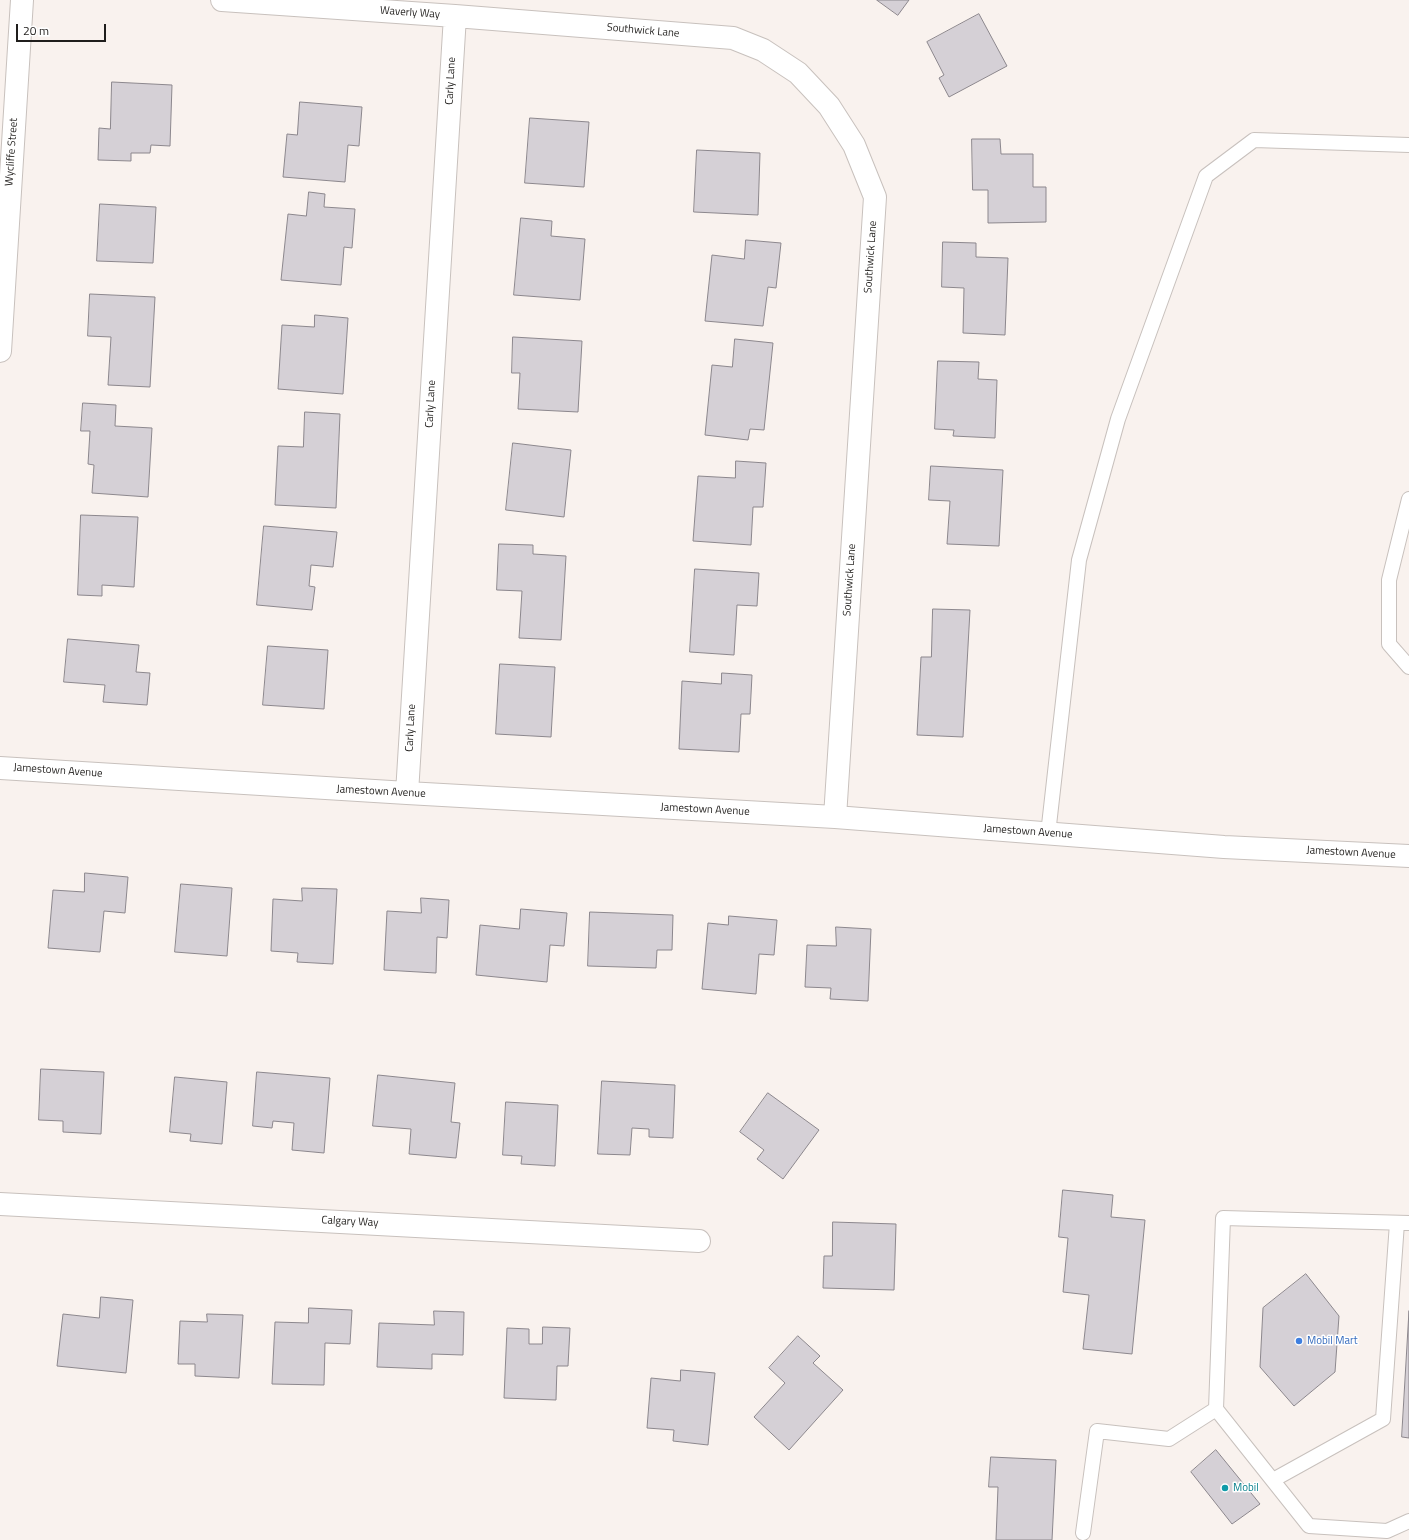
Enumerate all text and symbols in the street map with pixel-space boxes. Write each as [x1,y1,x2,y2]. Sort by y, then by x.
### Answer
street label: Waverly Way [380,4,440,22]
scale bar [18,16,108,42]
text: 20 m [23,21,49,40]
street label: Southwick Lane [606,21,680,41]
street label: Carly Lane [443,57,459,105]
street label: Wycliffe Street [3,118,21,186]
street label: Southwick Lane [862,220,880,294]
street label: Carly Lane [423,380,439,428]
street label: Southwick Lane [841,543,859,617]
street label: Carly Lane [403,704,419,752]
street label: Jamestown Avenue [13,761,103,781]
street label: Jamestown Avenue [336,783,426,801]
street label: Jamestown Avenue [660,801,750,819]
street label: Jamestown Avenue [983,822,1073,842]
street label: Jamestown Avenue [1306,844,1396,862]
street label: Calgary Way [321,1214,379,1230]
place label: Mobil Mart [1307,1334,1358,1348]
marker: Mobil Mart [1294,1336,1304,1346]
place label: Mobil [1233,1481,1259,1495]
marker: Mobil [1220,1483,1230,1493]

